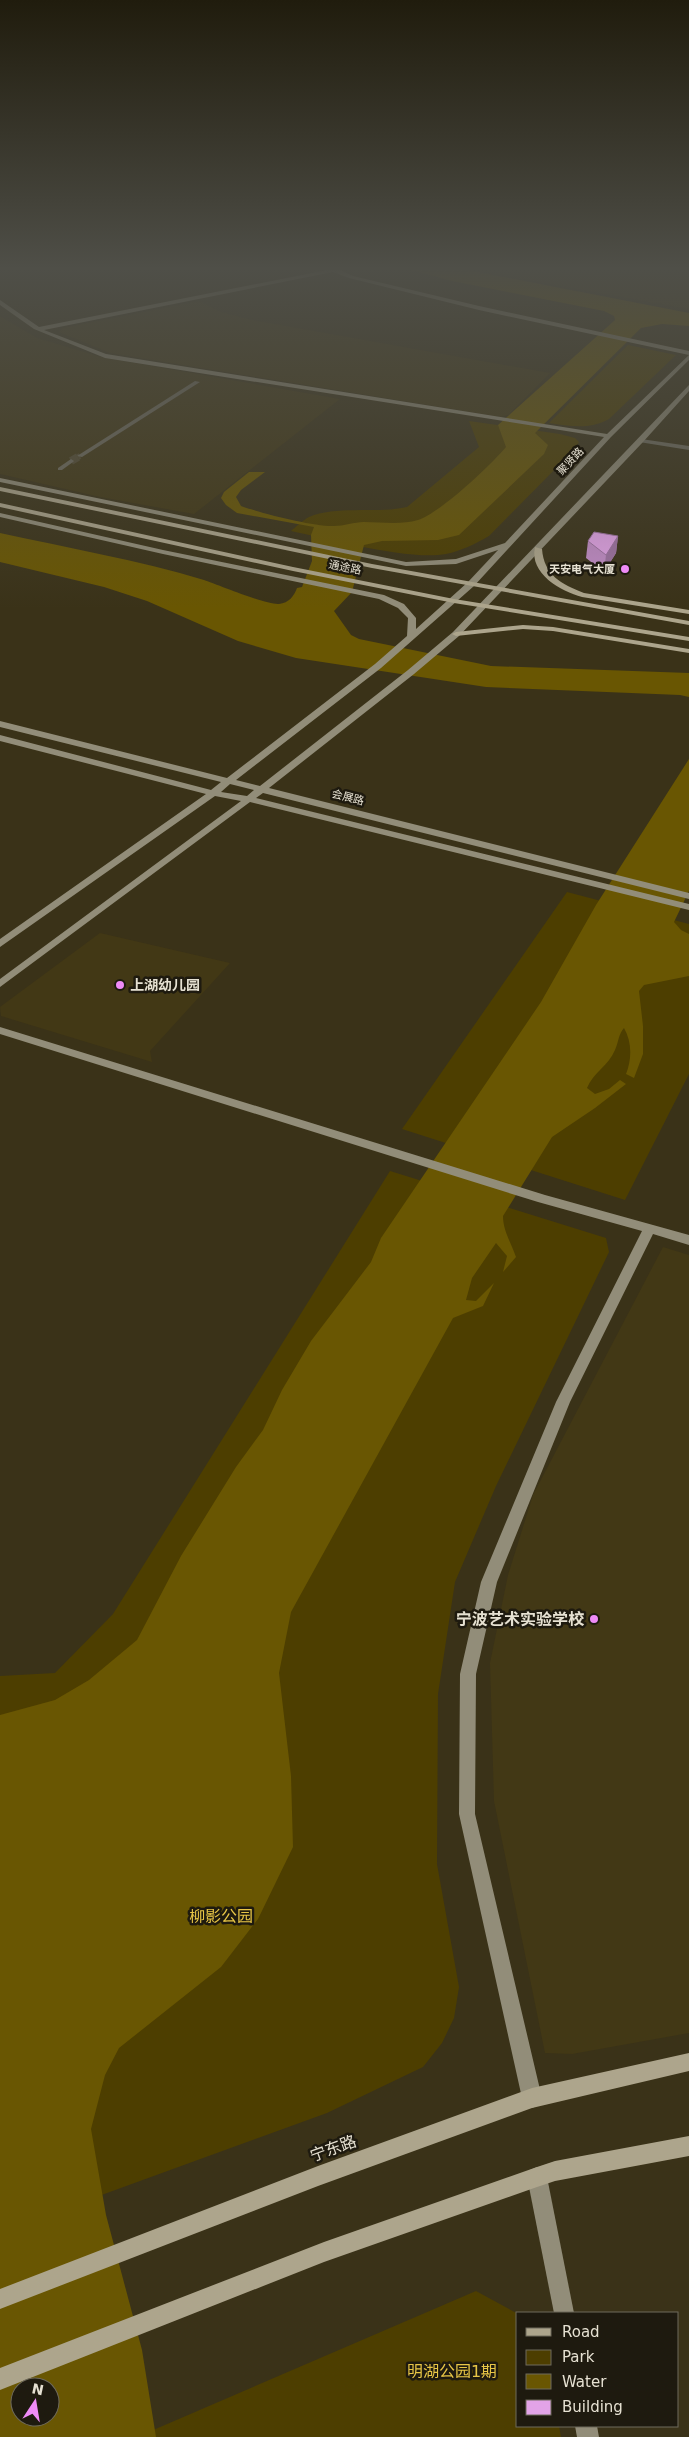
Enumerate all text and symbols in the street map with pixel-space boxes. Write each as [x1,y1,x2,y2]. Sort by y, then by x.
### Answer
street label: 聚贤路 [554,445,586,478]
street label: 通途路 [327,558,362,577]
place label: 天安电气大厦 [549,563,615,576]
marker: 天安电气大厦 [619,563,631,575]
street label: 会展路 [330,787,365,808]
place label: 上湖幼儿园 [130,977,200,993]
marker: 上湖幼儿园 [114,979,126,991]
place label: 宁波艺术实验学校 [456,1610,585,1629]
marker: 宁波艺术实验学校 [588,1613,600,1625]
park label: 柳影公园 [189,1907,253,1926]
street label: 宁东路 [307,2131,359,2166]
legend [516,2312,679,2427]
text: Road [562,2323,600,2341]
text: Park [562,2348,595,2366]
park label: 明湖公园1期 [407,2362,497,2381]
text: Water [562,2373,607,2391]
north arrow [10,2377,60,2427]
text: N [30,2380,45,2398]
text: Building [562,2398,623,2416]

